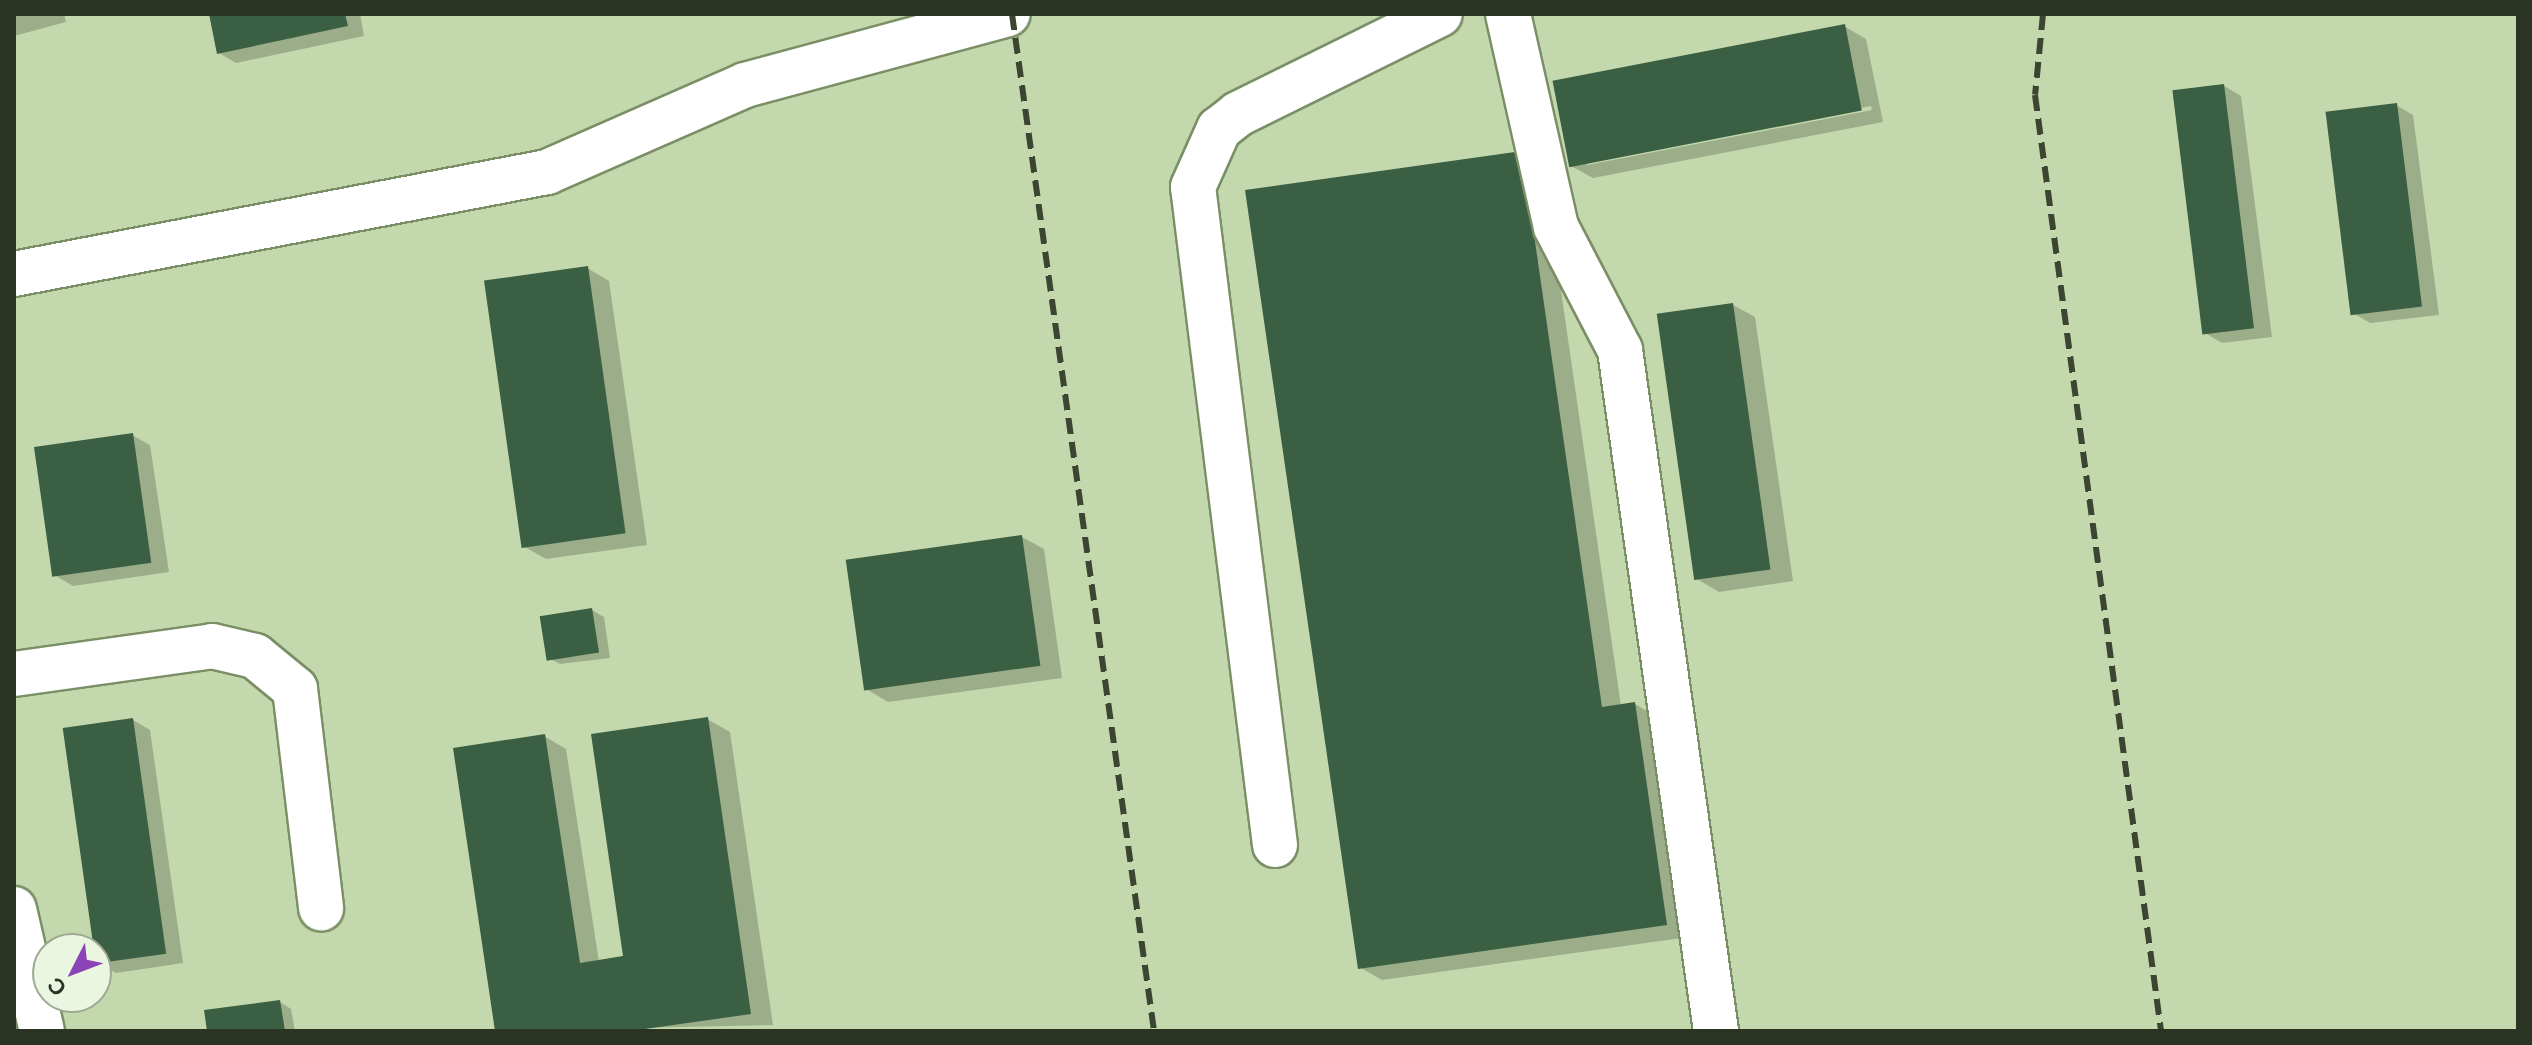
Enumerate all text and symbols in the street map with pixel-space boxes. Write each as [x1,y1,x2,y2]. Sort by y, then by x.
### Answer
north arrow [32,933,112,1013]
text: С [41,973,71,1002]

